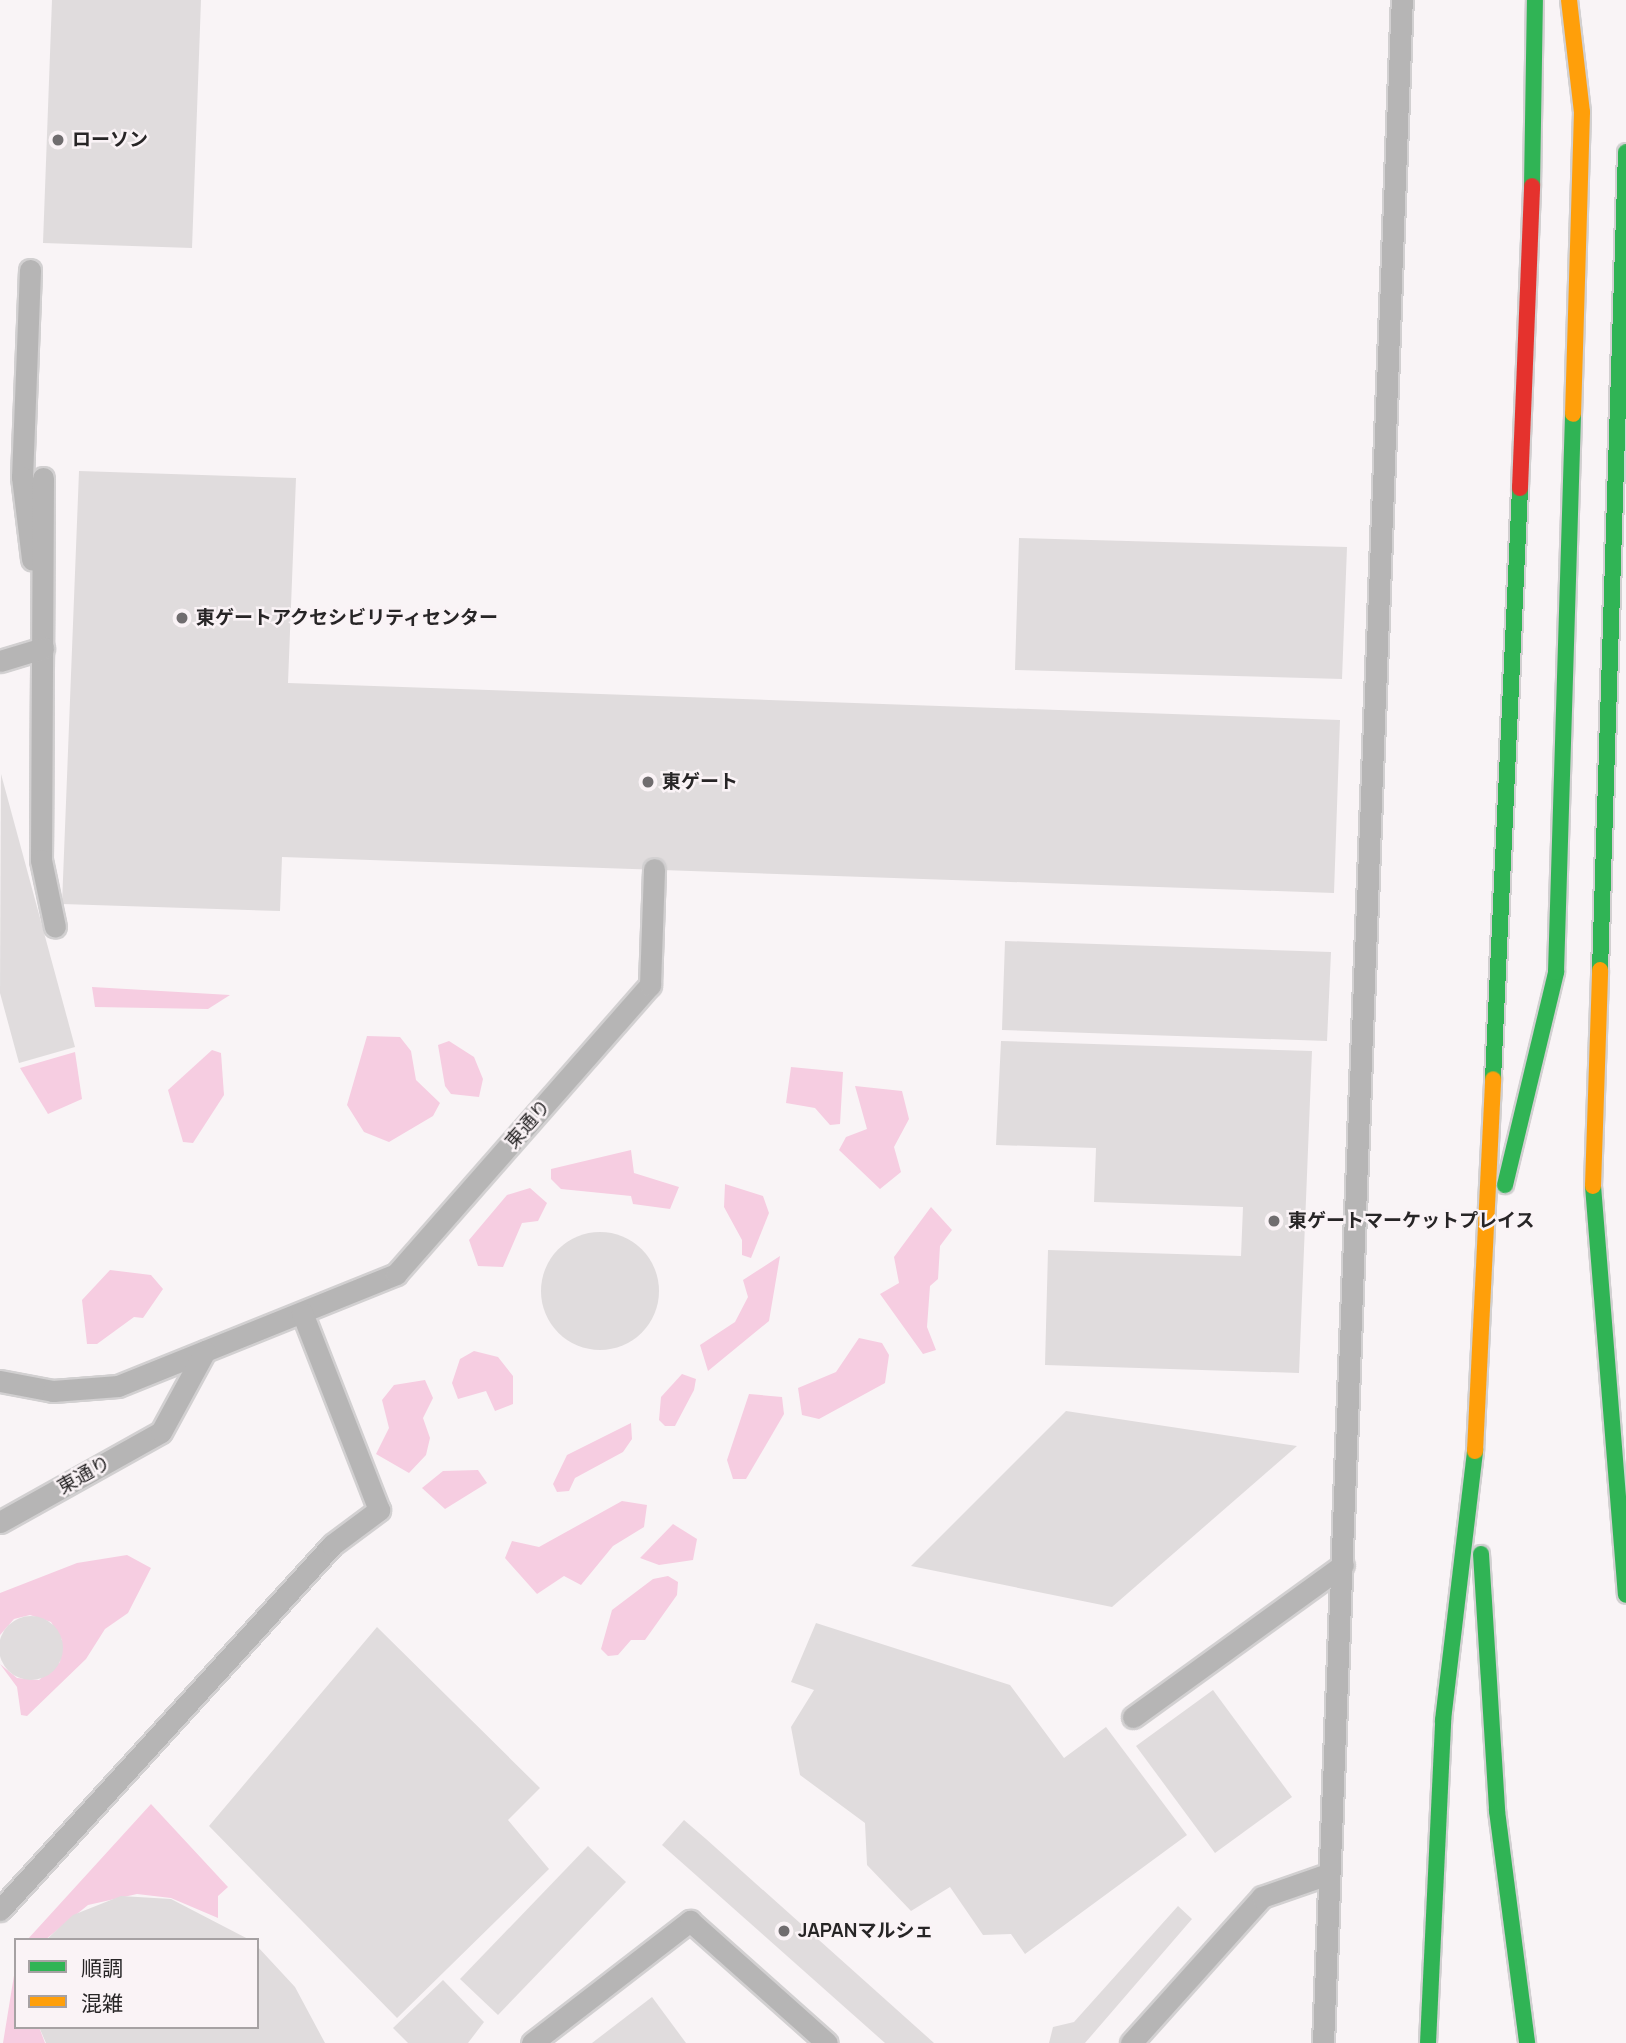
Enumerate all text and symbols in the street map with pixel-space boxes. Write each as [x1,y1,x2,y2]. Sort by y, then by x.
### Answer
place label: ローソン [72,129,148,151]
marker: ローソン [50,132,66,148]
place label: 東ゲートアクセシビリティセンター [196,607,500,629]
marker: 東ゲートアクセシビリティセンター [174,610,190,626]
place label: 東ゲート [662,771,738,793]
marker: 東ゲート [640,774,656,790]
street label: 東通り [501,1095,555,1153]
place label: 東ゲートマーケットプレイス [1288,1210,1535,1232]
marker: 東ゲートマーケットプレイス [1266,1213,1282,1229]
street label: 東通り [54,1451,114,1499]
place label: JAPANマルシェ [798,1920,933,1942]
marker: JAPANマルシェ [776,1923,792,1939]
legend [14,1938,259,2029]
text: 順調 [81,1954,123,1982]
text: 混雑 [81,1989,123,2017]

